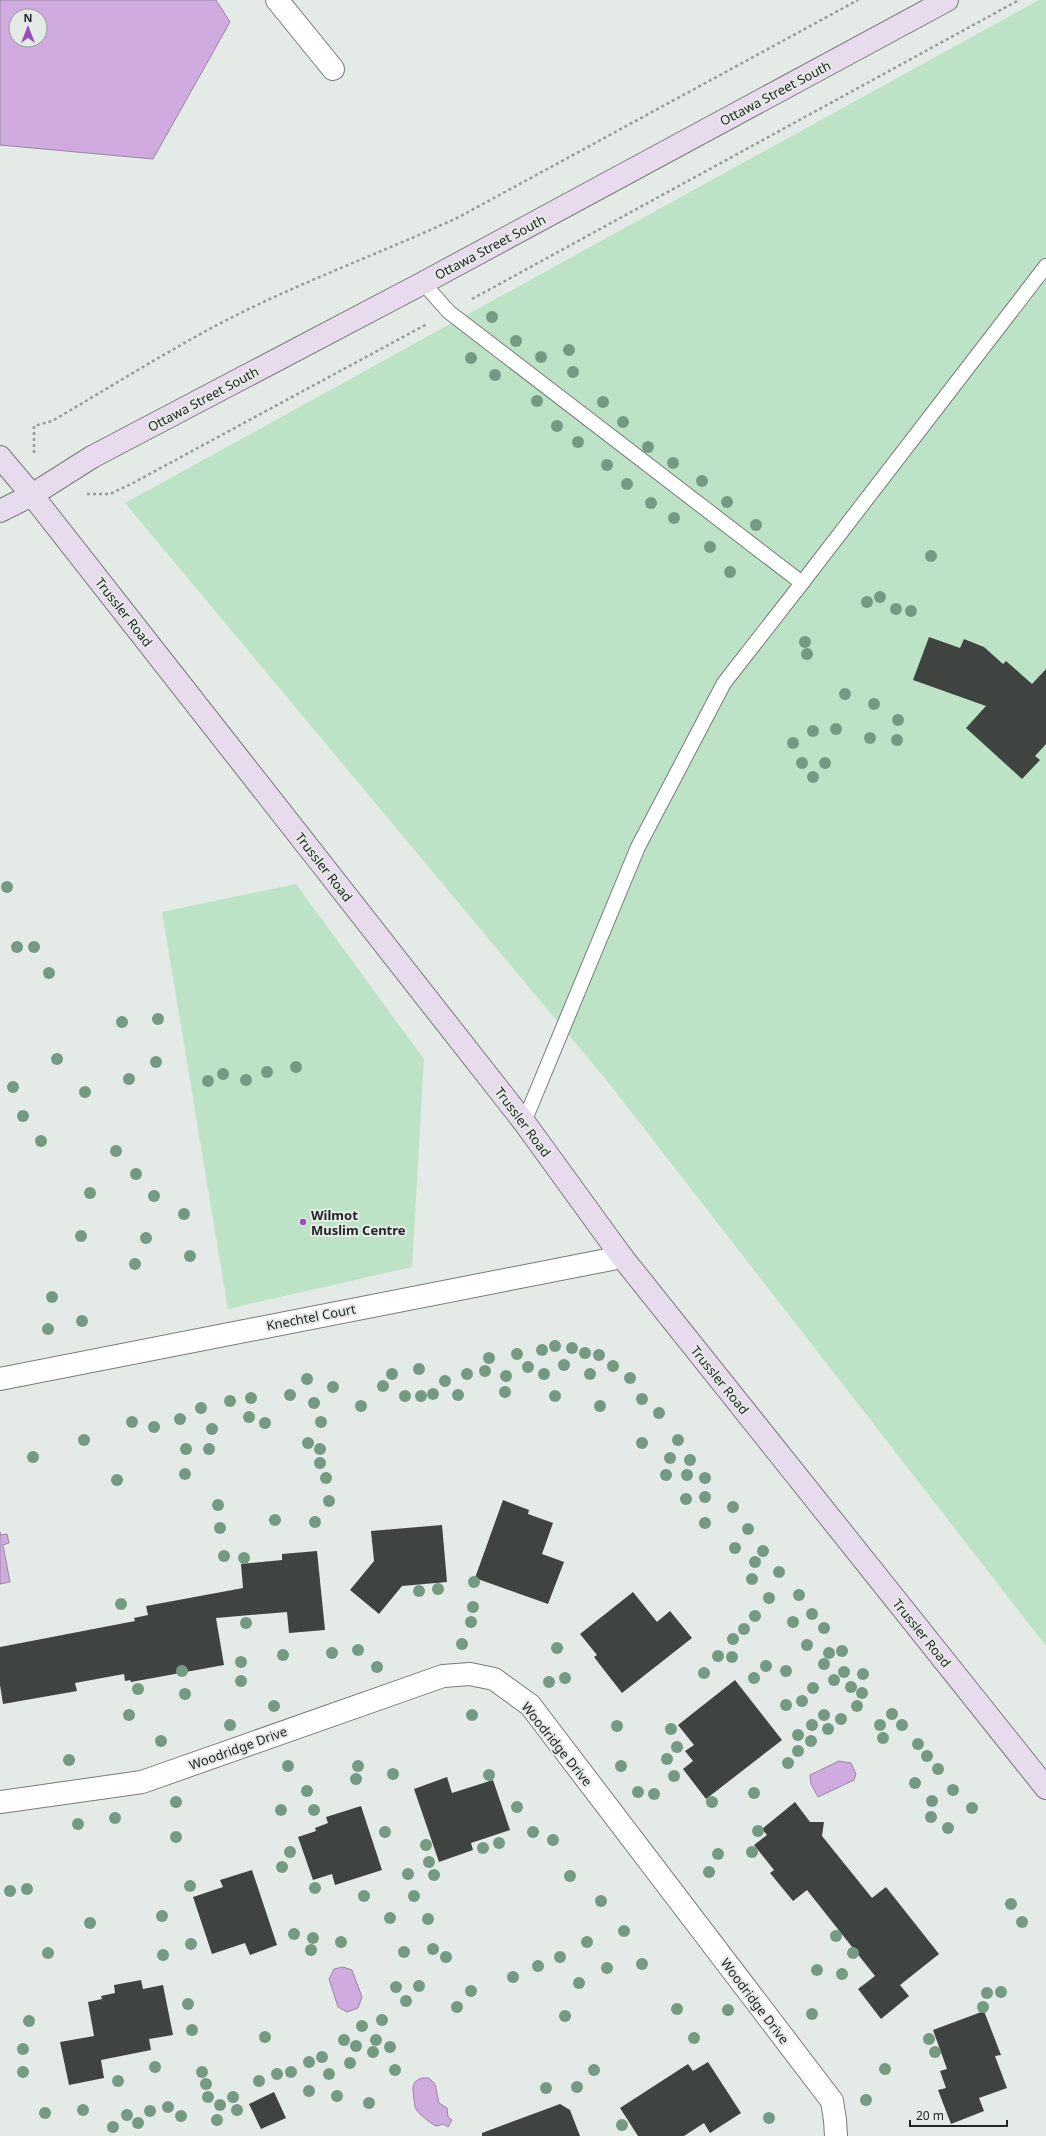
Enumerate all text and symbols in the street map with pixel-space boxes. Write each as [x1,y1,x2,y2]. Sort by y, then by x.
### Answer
north arrow [8,8,48,48]
text: N [24,10,32,25]
street label: Ottawa Street South [716,56,834,130]
street label: Ottawa Street South [431,210,549,284]
street label: Ottawa Street South [144,362,262,436]
street label: Trussler Road [91,574,157,650]
street label: Trussler Road [291,829,357,905]
street label: Trussler Road [491,1083,555,1161]
place label: Wilmot Muslim Centre [311,1206,406,1239]
marker: Wilmot Muslim Centre [298,1217,308,1227]
street label: Knechtel Court [265,1299,357,1334]
street label: Trussler Road [687,1342,753,1418]
street label: Trussler Road [889,1595,955,1671]
street label: Woodridge Drive [518,1698,596,1790]
street label: Woodridge Drive [186,1722,290,1774]
street label: Woodridge Drive [717,1954,793,2048]
scale bar [910,2102,1007,2128]
text: 20 m [916,2107,944,2124]

